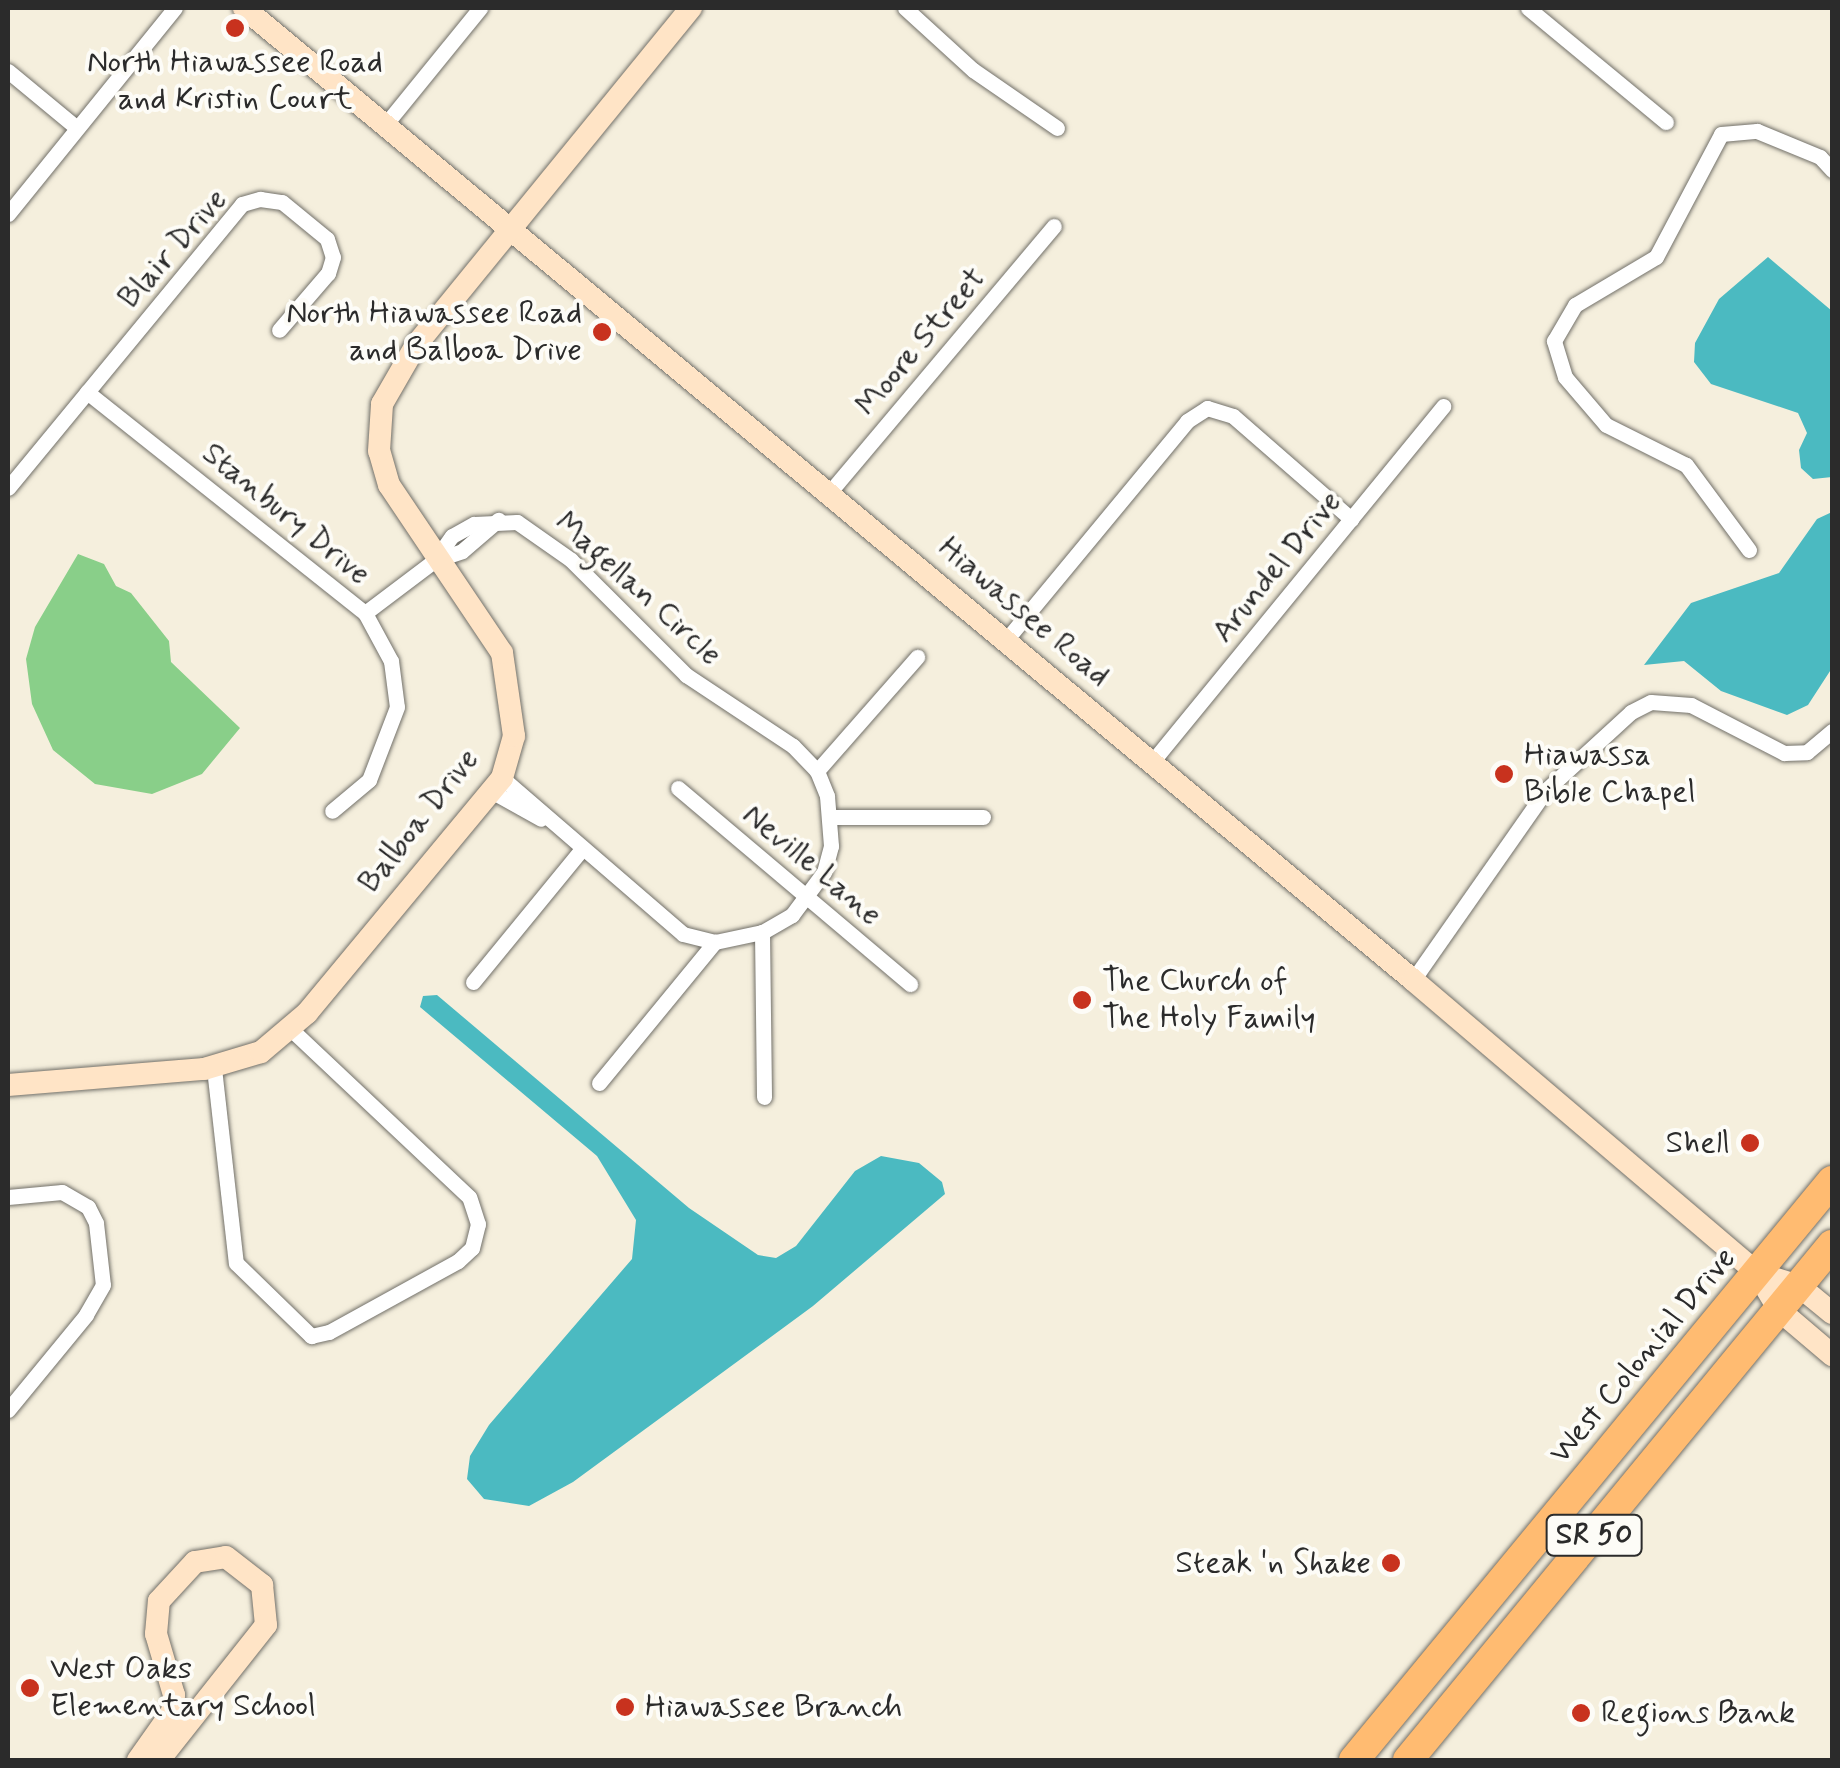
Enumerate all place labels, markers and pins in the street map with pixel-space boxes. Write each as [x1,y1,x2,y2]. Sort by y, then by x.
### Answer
marker: North Hiawassee Road and Kristin Court [224,17,246,39]
place label: North Hiawassee Road and Kristin Court [87,44,383,119]
place label: North Hiawassee Road and Balboa Drive [286,295,582,370]
marker: North Hiawassee Road and Balboa Drive [591,321,613,343]
place label: Hiawassa Bible Chapel [1524,737,1692,812]
marker: Hiawassa Bible Chapel [1493,763,1515,785]
place label: The Church of The Holy Family [1102,963,1317,1038]
marker: The Church of The Holy Family [1071,989,1093,1011]
place label: Shell [1665,1124,1730,1162]
marker: Shell [1739,1132,1761,1154]
place label: Steak 'n Shake [1172,1544,1371,1582]
marker: Steak 'n Shake [1380,1552,1402,1574]
place label: West Oaks Elementary School [50,1651,316,1726]
marker: West Oaks Elementary School [19,1677,41,1699]
place label: Hiawassee Branch [645,1688,901,1726]
place label: Regions Bank [1601,1694,1789,1732]
marker: Hiawassee Branch [614,1696,636,1718]
marker: Regions Bank [1570,1702,1592,1724]

